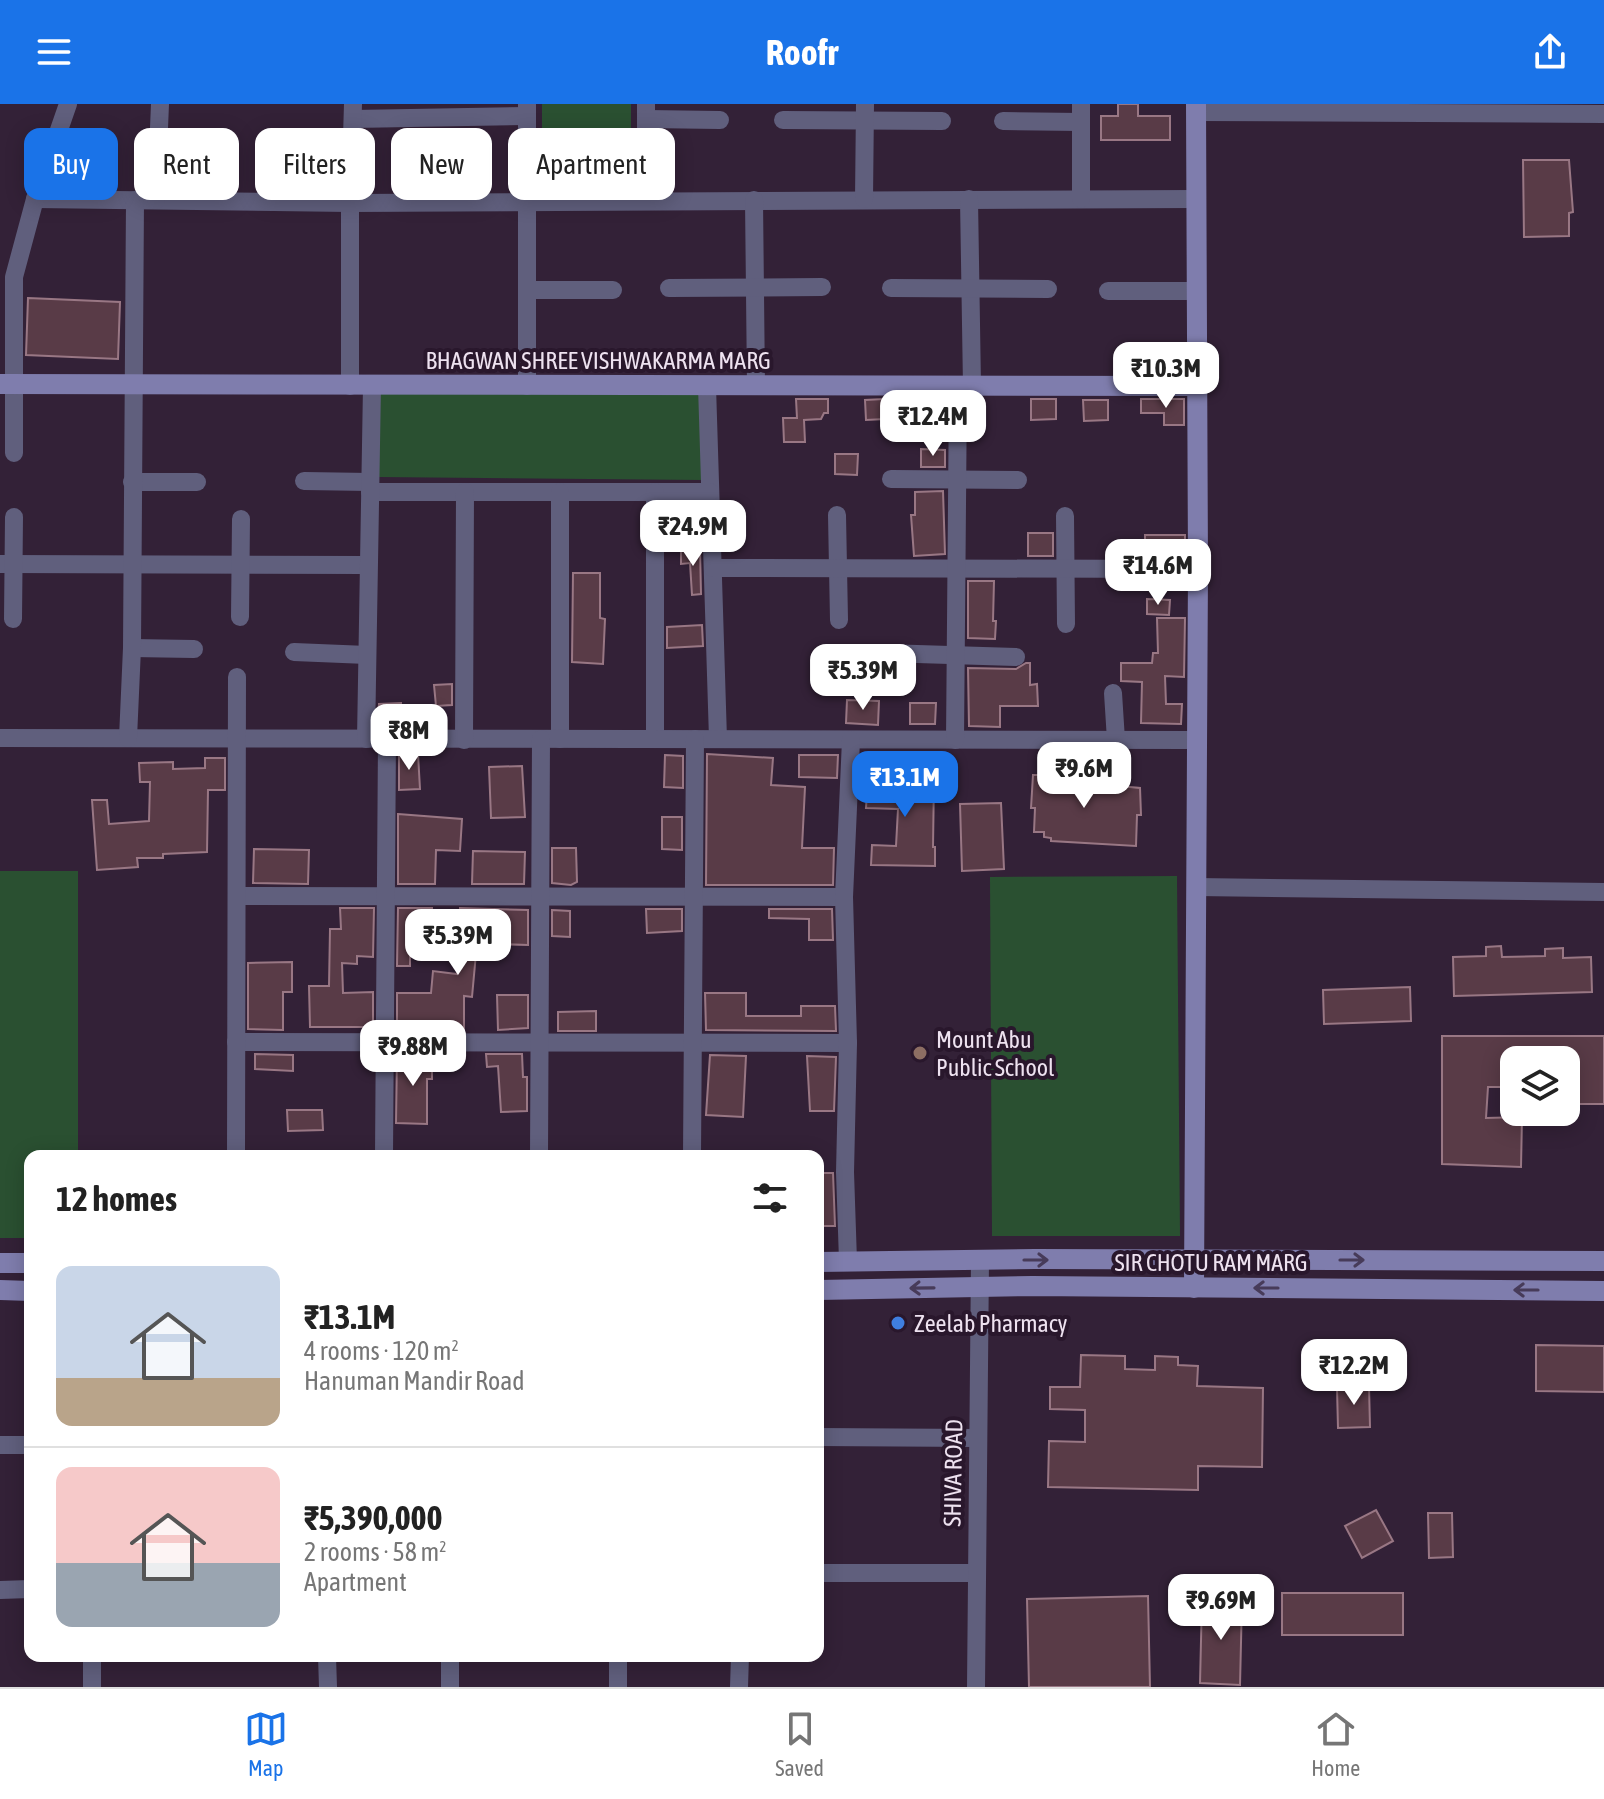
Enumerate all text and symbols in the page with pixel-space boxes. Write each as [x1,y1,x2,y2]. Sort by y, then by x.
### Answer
icon: menu [32,30,76,74]
icon: share [1528,30,1572,74]
text: Roofr [766,31,838,73]
chip: Buy [24,128,118,200]
chip: Rent [134,128,239,200]
chip: Filters [255,128,375,200]
chip: New [391,128,492,200]
chip: Apartment [508,128,675,200]
pin: ₹10.3M [1101,342,1231,410]
street label: BHAGWAN SHREE VISHWAKARMA MARG [425,347,771,374]
text: ₹10.3M [1131,353,1201,383]
pin: ₹12.4M [868,390,998,458]
text: ₹12.4M [898,401,968,431]
pin: ₹24.9M [628,500,758,568]
text: ₹24.9M [658,511,728,541]
pin: ₹14.6M [1093,539,1223,607]
text: ₹14.6M [1123,550,1193,580]
pin: ₹5.39M [798,644,928,712]
text: ₹5.39M [828,655,898,685]
pin: ₹8M [370,704,448,772]
text: ₹8M [389,715,429,745]
pin: ₹9.6M [1028,742,1140,810]
pin: ₹13.1M [840,751,970,819]
text: ₹9.6M [1055,753,1113,783]
text: ₹13.1M [870,762,940,792]
pin: ₹5.39M [393,909,523,977]
text: ₹5.39M [423,920,493,950]
pin: ₹9.88M [348,1020,478,1088]
place label: Mount Abu Public School [936,1026,1055,1081]
text: ₹9.88M [378,1031,448,1061]
marker: Mount Abu Public School [911,1044,929,1062]
map controls [1500,1046,1580,1126]
button: layers [1500,1046,1580,1126]
icon: filters [748,1176,792,1220]
text: 12 homes [56,1179,177,1218]
street label: SIR CHOTU RAM MARG [1114,1249,1308,1276]
one-way arrow [1022,1252,1049,1267]
one-way arrow [1338,1252,1365,1268]
one-way arrow [909,1280,936,1296]
one-way arrow [1253,1280,1280,1296]
one-way arrow [1513,1283,1540,1298]
text: ₹13.1M [304,1297,395,1336]
icon: home [120,1298,216,1394]
place label: Zeelab Pharmacy [914,1310,1068,1337]
marker: Zeelab Pharmacy [889,1314,907,1332]
text: 4 rooms · 120 m² [304,1336,459,1366]
pin: ₹12.2M [1289,1339,1419,1407]
text: ₹12.2M [1319,1350,1389,1380]
text: Hanuman Mandir Road [304,1366,525,1396]
street label: SHIVA ROAD [939,1419,967,1527]
text: ₹5,390,000 [304,1498,443,1537]
icon: home [120,1499,216,1595]
text: 2 rooms · 58 m² [304,1537,446,1567]
text: Apartment [304,1567,407,1597]
pin: ₹9.69M [1156,1574,1286,1642]
text: ₹9.69M [1186,1585,1256,1615]
tab: Map [244,1707,288,1781]
tab: Saved [775,1707,824,1781]
tab: Home [1311,1707,1360,1781]

